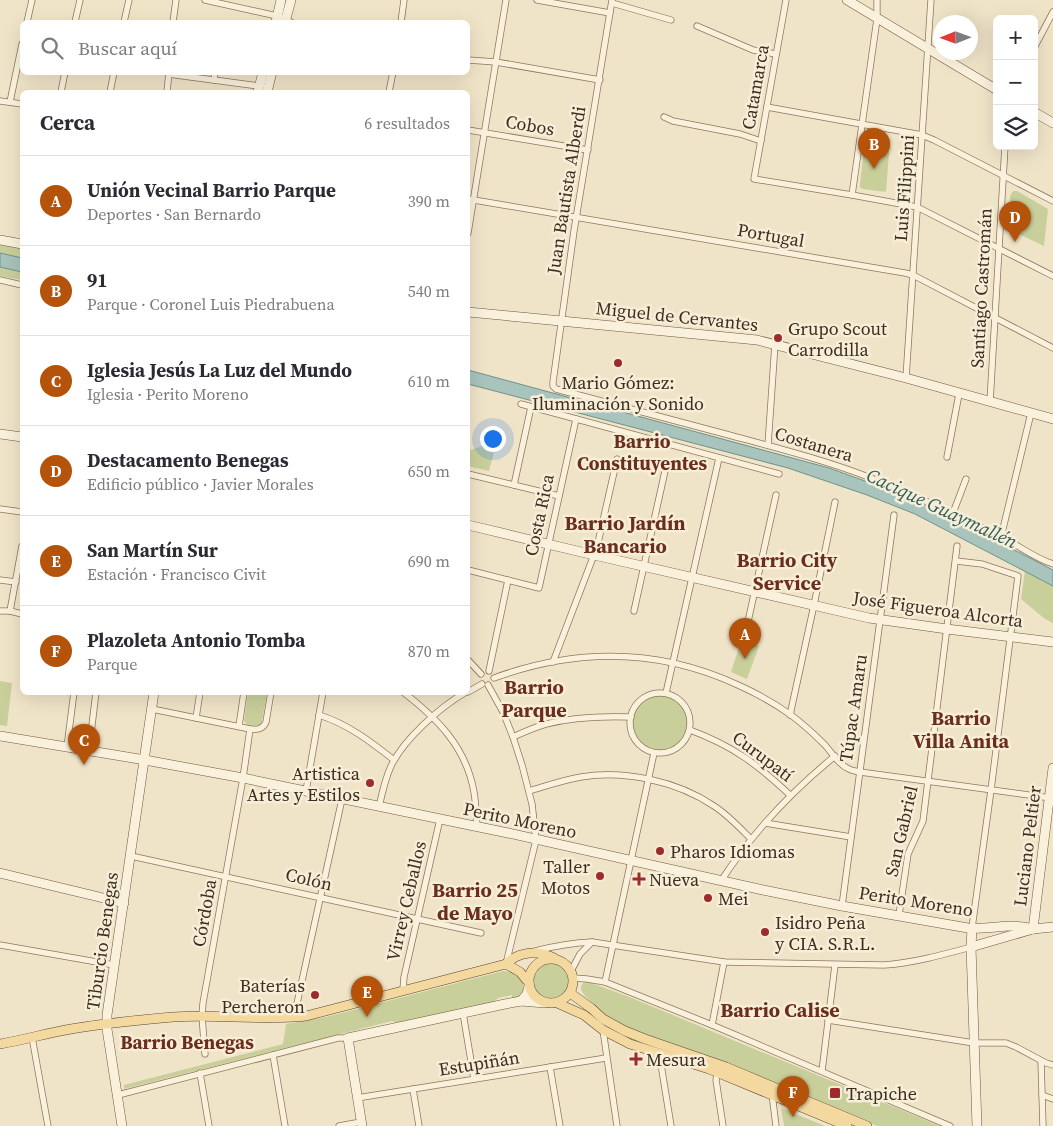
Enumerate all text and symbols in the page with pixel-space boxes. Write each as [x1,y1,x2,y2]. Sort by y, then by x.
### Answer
north arrow [933,15,978,60]
map controls [993,15,1038,150]
button: + [993,15,1038,60]
search box [20,20,470,75]
icon: search [38,34,66,62]
text: Buscar aquí [78,35,177,61]
street label: Catamarca [735,42,775,132]
button: − [993,60,1038,105]
street label: Juan Bautista Alberdi [540,104,592,277]
button: layers [993,105,1038,150]
text: Cerca [40,108,95,137]
street label: Cobos [504,108,557,142]
text: 6 resultados [364,112,450,134]
pin: B [858,128,890,169]
street label: Luis Filippini [888,134,920,242]
text: Unión Vecinal Barrio Parque [87,177,336,203]
text: A [51,190,61,212]
text: 390 m [408,190,450,212]
pin: D [999,201,1031,242]
text: Deportes · San Bernardo [87,203,261,225]
street label: Santiago Castromán [964,207,998,369]
street label: Portugal [735,217,807,253]
text: 91 [87,267,108,293]
text: B [51,280,61,302]
text: 540 m [408,280,450,302]
text: Parque · Coronel Luis Piedrabuena [87,293,335,315]
street label: Miguel de Cervantes [595,295,760,337]
place label: Grupo Scout Carrodilla [788,316,887,362]
marker: Grupo Scout Carrodilla [772,332,784,344]
text: Iglesia Jesús La Luz del Mundo [87,357,352,383]
marker: Mario Gómez: Iluminación y Sonido [612,357,624,369]
text: C [51,370,61,392]
text: 610 m [408,370,450,392]
place label: Mario Gómez: Iluminación y Sonido [532,370,704,416]
text: Iglesia · Perito Moreno [87,383,248,405]
street label: Costanera [772,420,857,468]
your location [480,426,506,452]
district label: Barrio Constituyentes [577,428,707,476]
text: Destacamento Benegas [87,447,289,473]
text: D [50,460,62,482]
text: 650 m [408,460,450,482]
water label: Cacique Guaymallén [862,462,1022,554]
street label: Costa Rica [518,471,560,558]
text: Edificio público · Javier Morales [87,473,314,495]
district label: Barrio Jardín Bancario [564,509,686,560]
text: San Martín Sur [87,537,218,563]
district label: Barrio City Service [737,546,838,597]
text: E [51,550,61,572]
text: 690 m [408,550,450,572]
text: Estación · Francisco Civit [87,563,266,585]
street label: José Figueroa Alcorta [850,585,1025,633]
pin: A [729,618,761,659]
text: Plazoleta Antonio Tomba [87,627,305,653]
text: F [51,640,61,662]
text: 870 m [408,640,450,662]
street label: Túpac Amaru [833,652,873,764]
text: Parque [87,653,137,675]
district label: Barrio Parque [501,673,567,724]
district label: Barrio Villa Anita [913,704,1010,755]
pin: C [68,724,100,765]
street label: Curupatí [727,725,799,787]
place label: Artistica Artes y Estilos [247,761,361,807]
marker: Artistica Artes y Estilos [364,777,376,789]
street label: San Gabriel [878,783,924,879]
street label: Luciano Peltier [1007,784,1047,908]
street label: Perito Moreno [461,796,579,844]
street label: Virrey Ceballos [380,838,432,964]
place label: Pharos Idiomas [670,839,795,864]
marker: Pharos Idiomas [654,845,666,857]
place label: Taller Motos [541,854,590,900]
street label: Colón [283,862,335,897]
place label: Nueva [649,867,700,892]
street label: Tiburcio Benegas [80,870,124,1012]
marker: Taller Motos [594,870,606,882]
marker: Nueva [633,873,645,885]
street label: Córdoba [186,876,222,949]
district label: Barrio 25 de Mayo [432,876,518,927]
street label: Perito Moreno [857,880,975,922]
place label: Mei [718,886,748,911]
marker: Mei [702,892,714,904]
place label: Isidro Peña y CIA. S.R.L. [775,910,876,956]
marker: Isidro Peña y CIA. S.R.L. [759,926,771,938]
place label: Baterías Percheron [221,973,305,1019]
pin: E [351,976,383,1017]
marker: Baterías Percheron [309,989,321,1001]
district label: Barrio Calise [720,996,840,1024]
district label: Barrio Benegas [120,1029,254,1055]
street label: Estupiñán [437,1044,521,1082]
place label: Mesura [646,1047,707,1072]
marker: Mesura [630,1053,642,1065]
pin: F [777,1076,809,1117]
place label: Trapiche [846,1081,917,1106]
marker: Trapiche [828,1086,842,1100]

